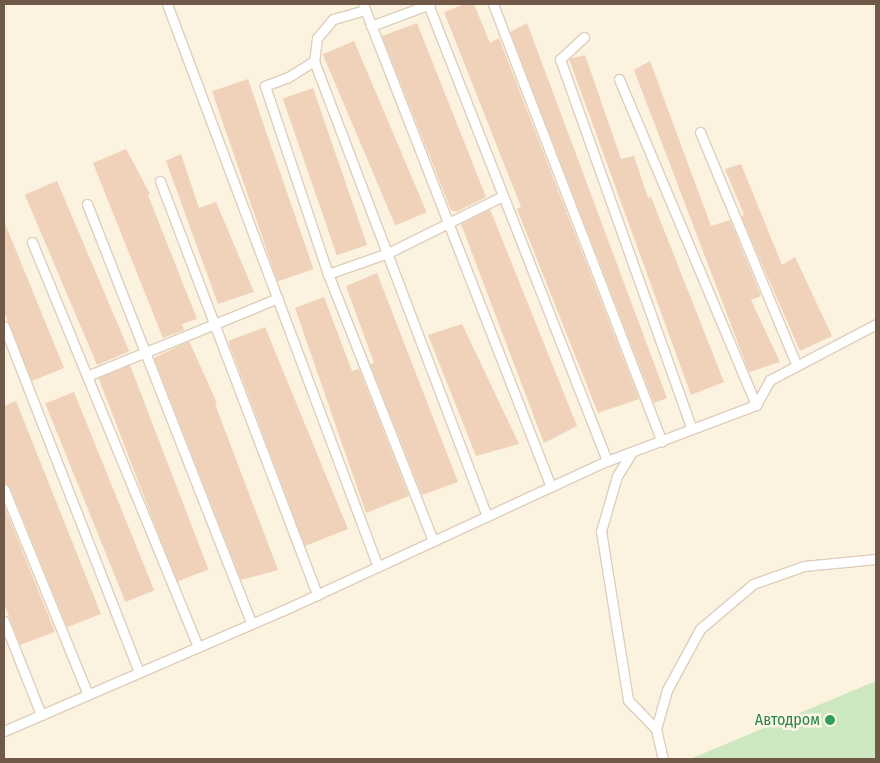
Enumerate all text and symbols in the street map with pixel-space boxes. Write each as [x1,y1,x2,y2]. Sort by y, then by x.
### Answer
place label: Автодром [755,710,820,730]
marker: Автодром [824,714,836,726]

